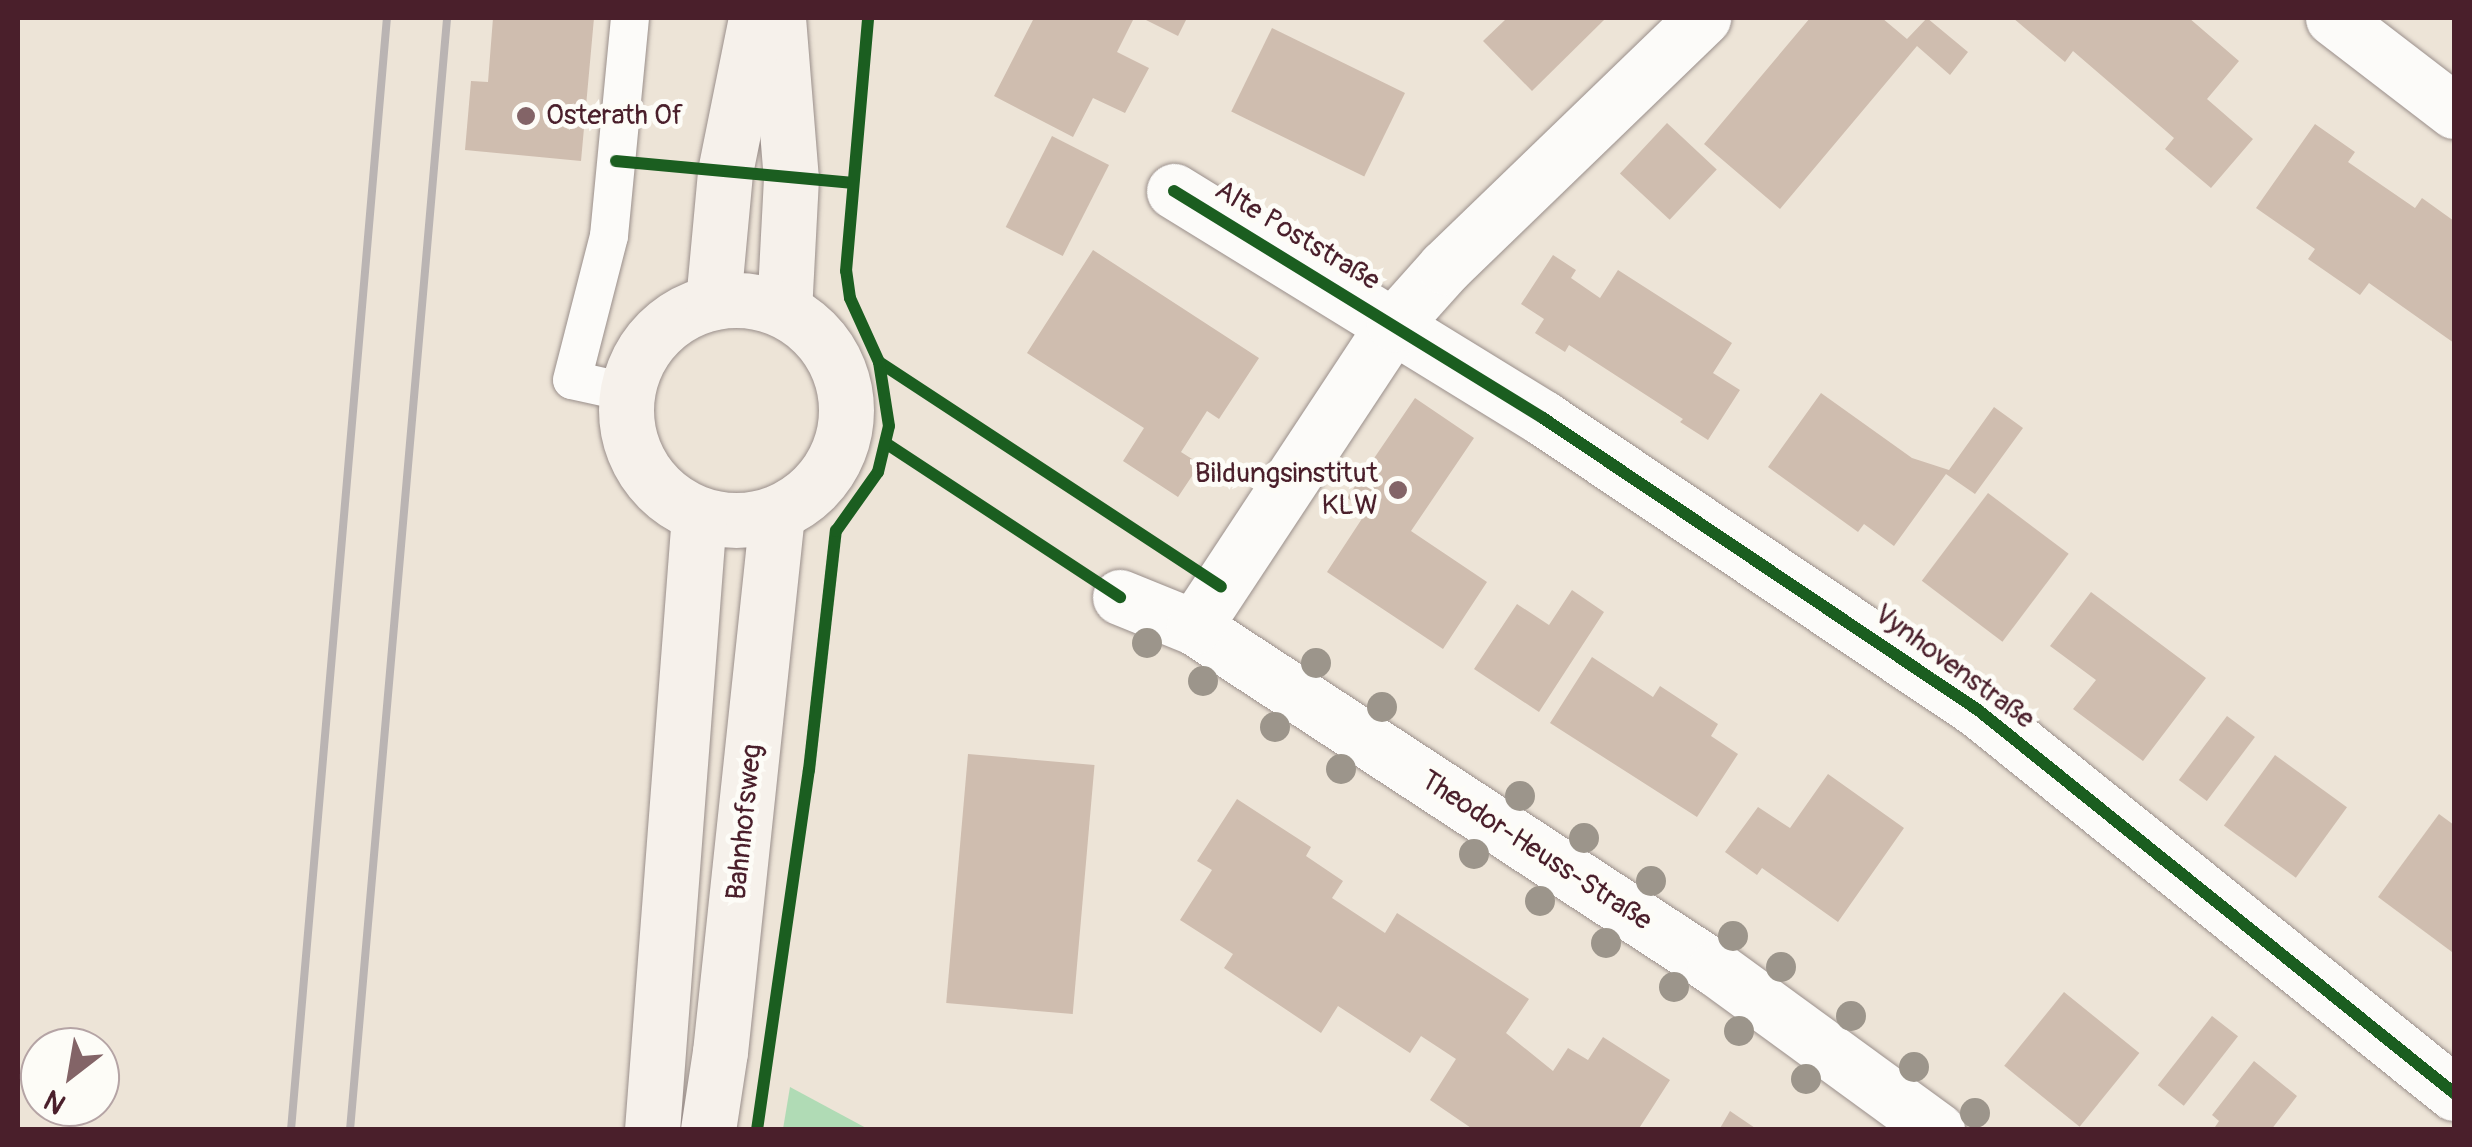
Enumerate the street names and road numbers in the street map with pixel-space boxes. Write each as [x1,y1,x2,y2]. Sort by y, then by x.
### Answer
street label: Alte Poststraße [1209,174,1385,298]
street label: Vynhovenstraße [1867,598,2041,736]
street label: Bahnhofsweg [720,742,770,902]
street label: Theodor-Heuss-Straße [1414,764,1658,938]

